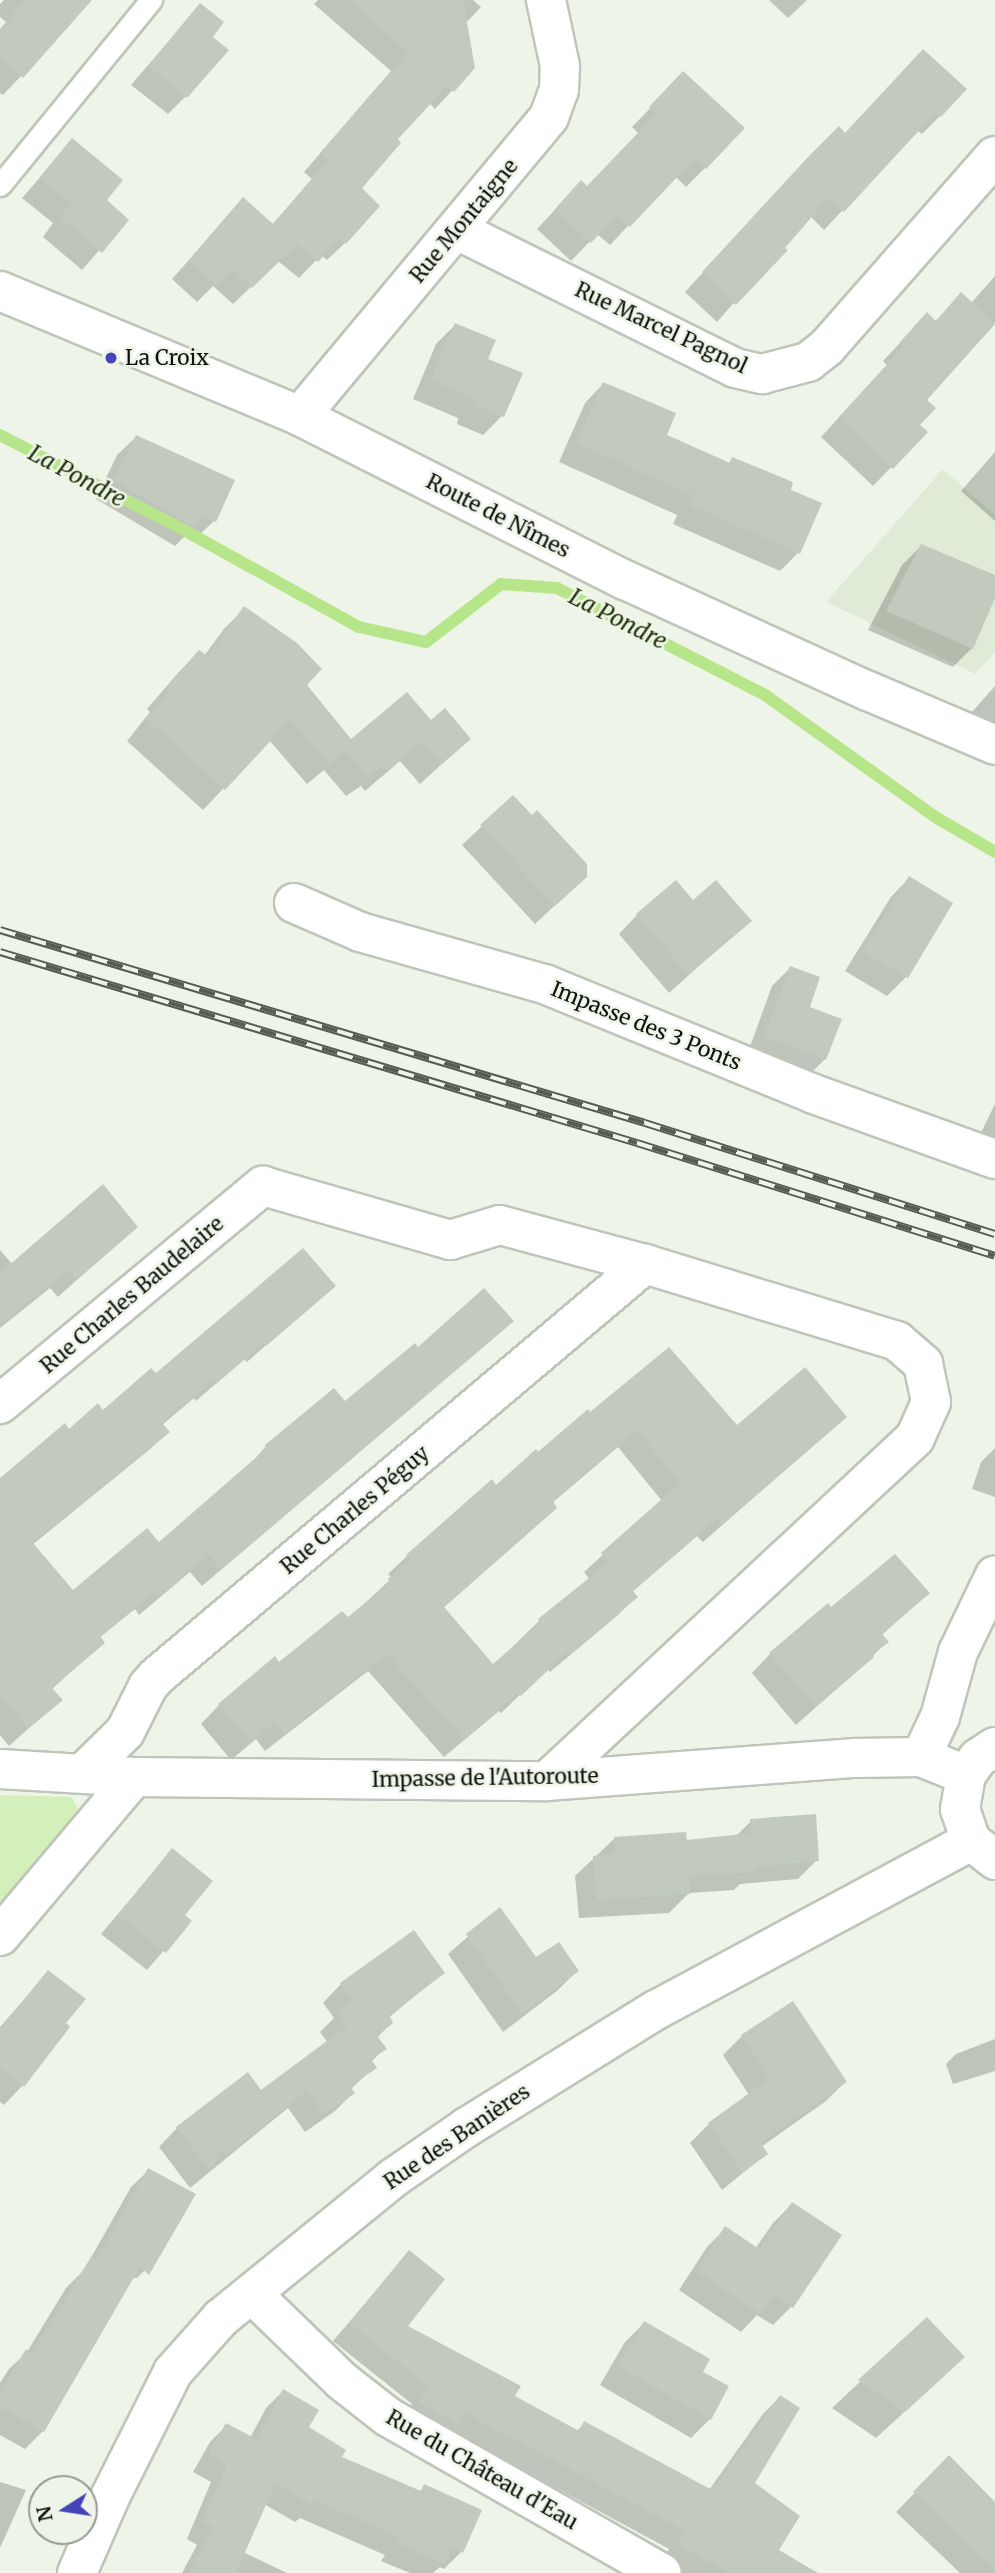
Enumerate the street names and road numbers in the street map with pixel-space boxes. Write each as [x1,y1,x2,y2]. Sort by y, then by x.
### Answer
street label: Rue Montaigne [405,154,523,288]
street label: Rue Marcel Pagnol [571,277,751,379]
street label: Route de Nîmes [422,469,574,563]
street label: Impasse des 3 Ponts [547,976,745,1076]
street label: Rue Charles Baudelaire [35,1211,229,1379]
street label: Rue Charles Péguy [276,1441,434,1579]
street label: Impasse de l'Autoroute [371,1763,599,1793]
street label: Rue des Banières [379,2079,535,2195]
street label: Rue du Château d'Eau [382,2405,582,2535]

